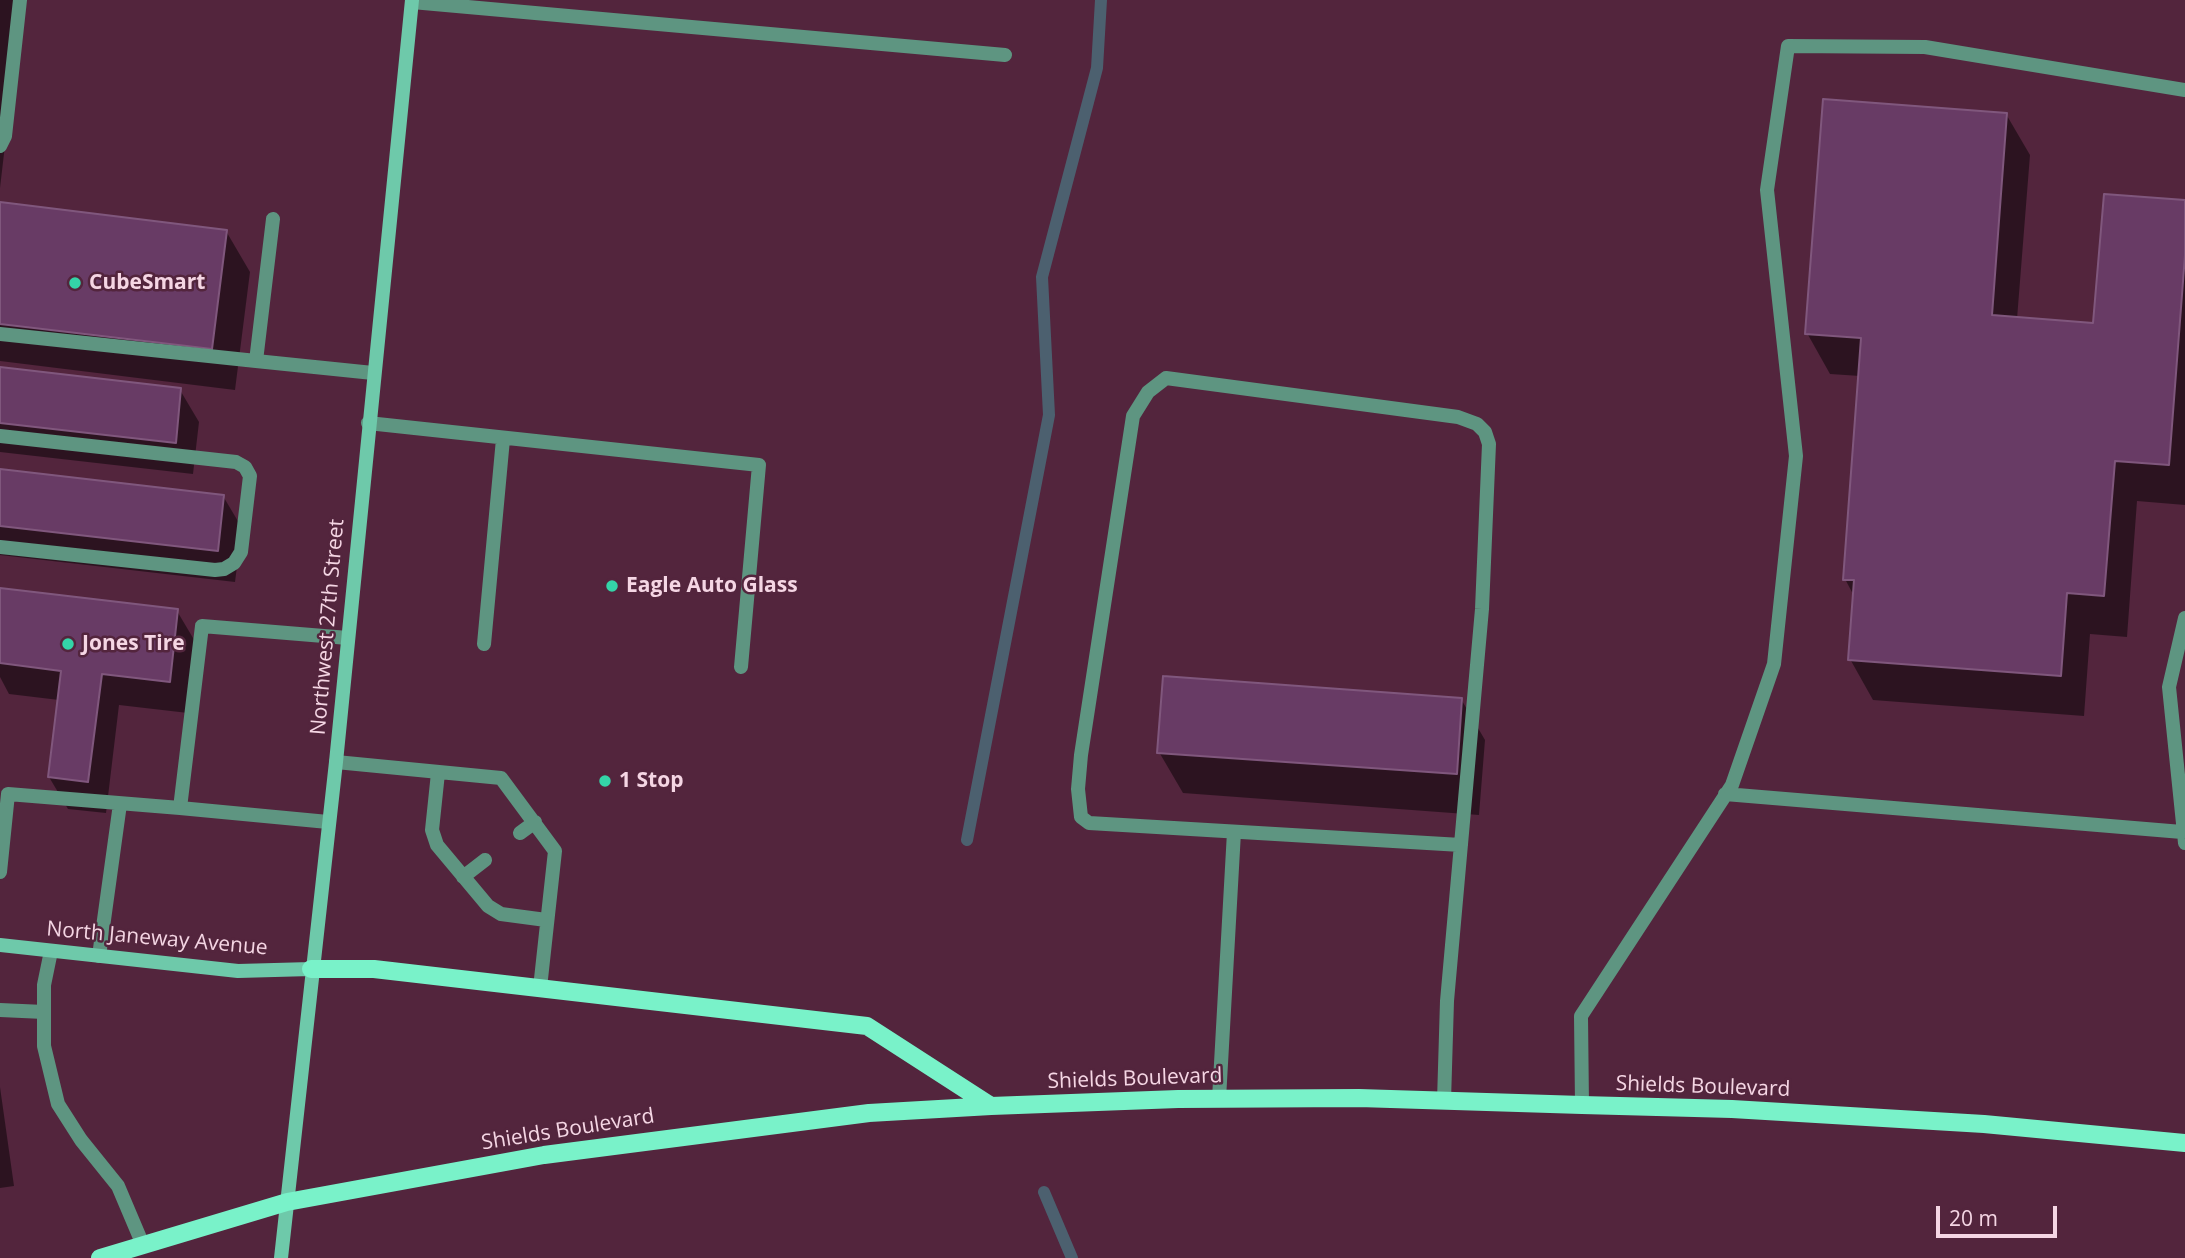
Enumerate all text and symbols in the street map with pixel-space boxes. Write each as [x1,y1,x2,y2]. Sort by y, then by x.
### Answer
place label: CubeSmart [89,270,205,296]
marker: CubeSmart [67,275,83,291]
street label: Northwest 27th Street [306,518,350,736]
place label: Eagle Auto Glass [626,573,798,599]
marker: Eagle Auto Glass [604,578,620,594]
place label: Jones Tire [82,631,185,657]
marker: Jones Tire [60,636,76,652]
place label: 1 Stop [619,768,683,794]
marker: 1 Stop [597,773,613,789]
street label: North Janeway Avenue [45,917,269,961]
street label: Shields Boulevard [1047,1063,1223,1095]
street label: Shields Boulevard [1615,1071,1791,1103]
street label: Shields Boulevard [480,1104,656,1156]
scale bar [1940,1192,2061,1236]
text: 20 m [1949,1204,1998,1232]

